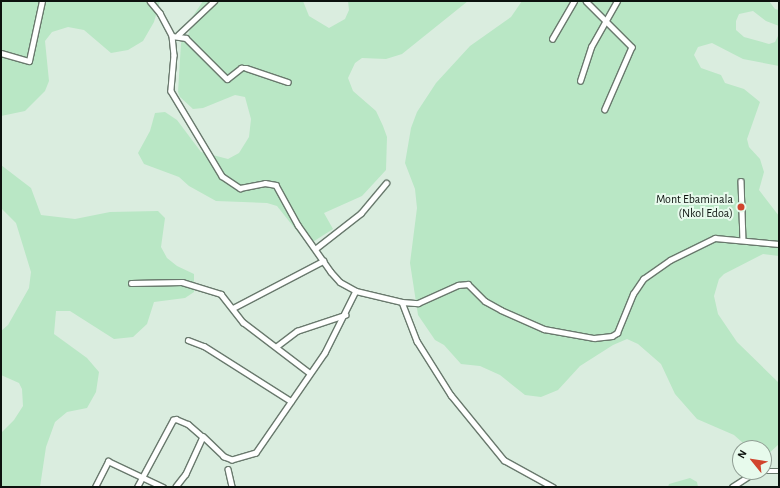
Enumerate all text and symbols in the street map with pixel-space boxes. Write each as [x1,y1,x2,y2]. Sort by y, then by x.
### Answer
place label: Mont Ebaminala (Nkol Edoa) [656,193,733,221]
marker: Mont Ebaminala (Nkol Edoa) [736,202,746,212]
north arrow [732,440,772,480]
text: N [735,448,749,460]

